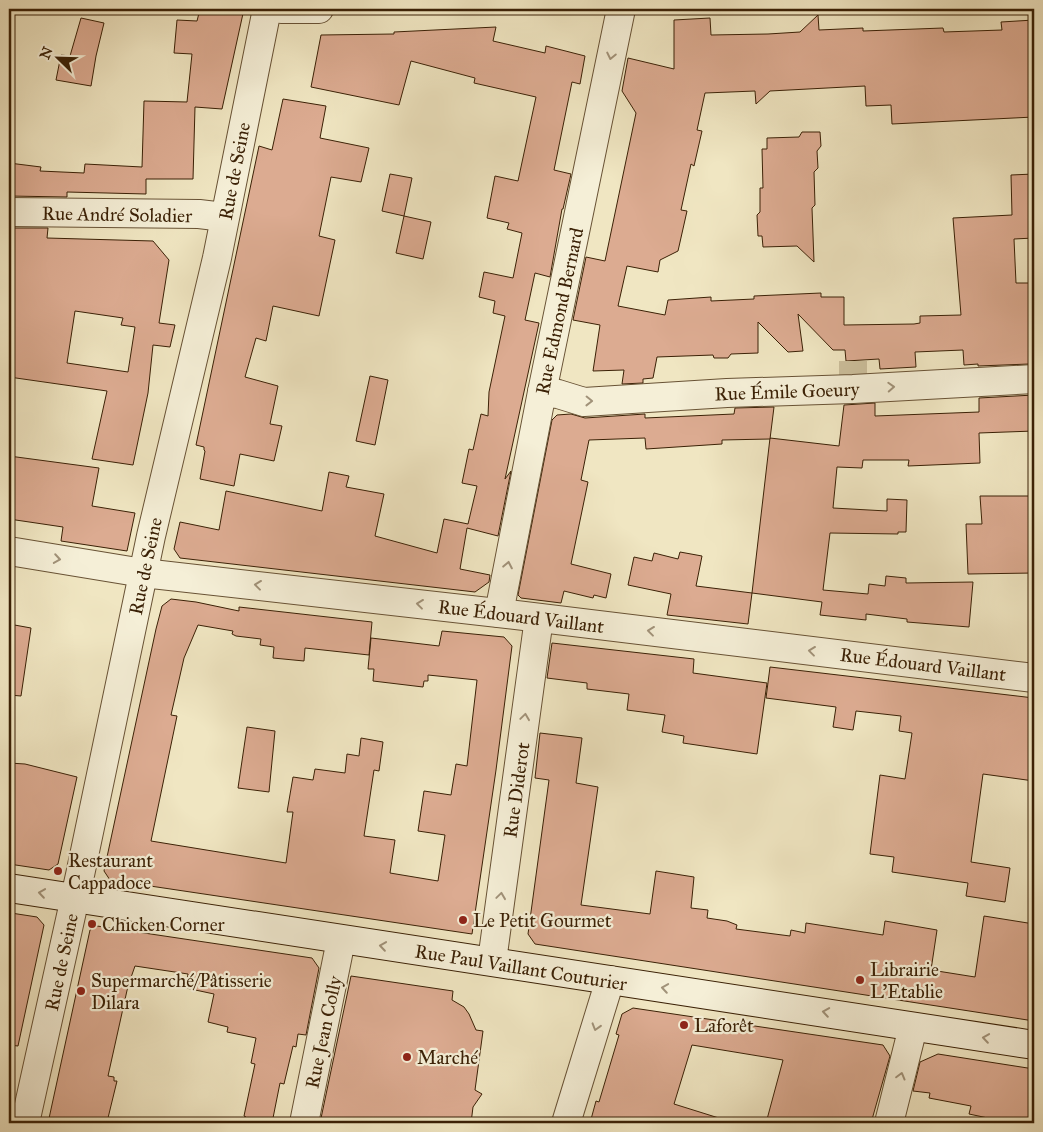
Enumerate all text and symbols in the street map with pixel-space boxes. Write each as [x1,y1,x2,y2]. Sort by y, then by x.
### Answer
north arrow [32,32,82,82]
text: N [36,44,57,62]
one-way arrow [607,52,617,61]
street label: Rue de Seine [214,120,255,222]
street label: Rue André Soladier [42,202,193,227]
street label: Rue Edmond Bernard [531,225,589,397]
street label: Rue Émile Goeury [714,376,861,406]
one-way arrow [888,381,896,392]
one-way arrow [586,396,594,407]
street label: Rue de Seine [124,515,167,617]
one-way arrow [53,553,61,564]
one-way arrow [502,561,513,569]
one-way arrow [254,580,262,591]
street label: Rue Édouard Vaillant [437,594,606,638]
one-way arrow [416,599,424,610]
one-way arrow [647,626,655,637]
street label: Rue Édouard Vaillant [839,642,1008,686]
one-way arrow [808,646,816,657]
one-way arrow [519,713,530,721]
street label: Rue Diderot [498,740,535,839]
place label: Restaurant Cappadoce [68,849,153,894]
marker: Restaurant Cappadoce [52,865,64,877]
one-way arrow [38,888,46,899]
one-way arrow [495,891,506,899]
place label: Le Petit Gourmet [473,909,612,932]
street label: Rue de Seine [40,911,83,1013]
place label: Chicken Corner [102,913,226,936]
marker: Le Petit Gourmet [457,914,469,926]
marker: Chicken Corner [86,918,98,930]
street label: Rue Paul Vaillant Couturier [413,939,630,996]
one-way arrow [379,941,387,952]
place label: Librairie L'Etablie [870,958,943,1003]
place label: Supermarché/Pâtisserie Dilara [91,969,272,1014]
street label: Rue Jean Colly [300,973,348,1091]
marker: Librairie L'Etablie [854,974,866,986]
one-way arrow [661,984,669,994]
marker: Supermarché/Pâtisserie Dilara [75,985,87,997]
one-way arrow [821,1008,830,1018]
place label: Laforêt [694,1014,754,1037]
marker: Laforêt [678,1019,690,1031]
one-way arrow [591,1022,601,1030]
one-way arrow [982,1033,990,1044]
place label: Marché [417,1046,478,1069]
marker: Marché [401,1051,413,1063]
one-way arrow [895,1072,906,1081]

